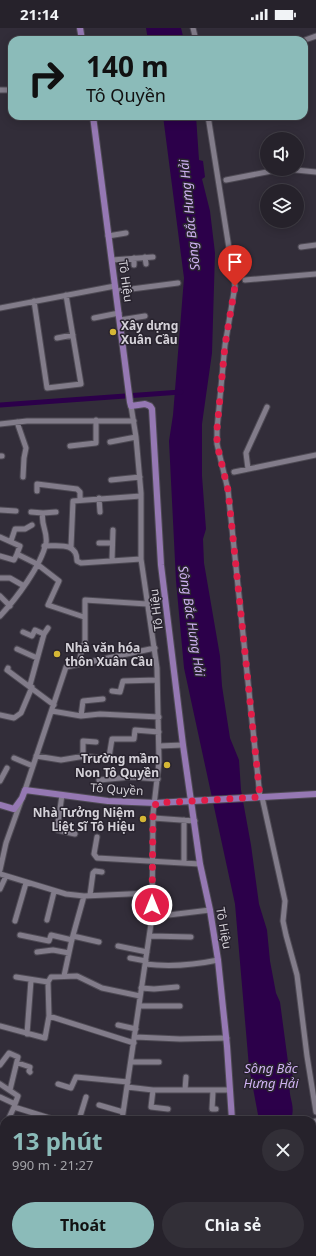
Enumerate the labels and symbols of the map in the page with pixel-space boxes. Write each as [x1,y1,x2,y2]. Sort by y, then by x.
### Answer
water label: Sông Bắc Hưng Hải [174,158,204,272]
pin [218,245,252,286]
street label: Tô Hiệu [115,259,137,303]
place label: Xây dựng Xuân Cầu [121,317,178,348]
marker: Xây dựng Xuân Cầu [108,327,118,337]
water label: Sông Bắc Hưng Hải [174,564,210,678]
street label: Tô Hiệu [145,588,167,632]
place label: Nhà văn hóa thôn Xuân Cầu [65,639,153,670]
marker: Nhà văn hóa thôn Xuân Cầu [52,649,62,659]
place label: Trường mầm Non Tô Quyền [75,750,159,781]
marker: Trường mầm Non Tô Quyền [162,760,172,770]
street label: Tô Quyền [90,779,144,799]
place label: Nhà Tưởng Niệm Liệt Sĩ Tô Hiệu [33,804,135,835]
marker: Nhà Tưởng Niệm Liệt Sĩ Tô Hiệu [138,814,148,824]
position arrow [131,884,173,926]
street label: Tô Hiệu [212,906,236,950]
water label: Sông Bắc Hưng Hải [244,1059,299,1092]

